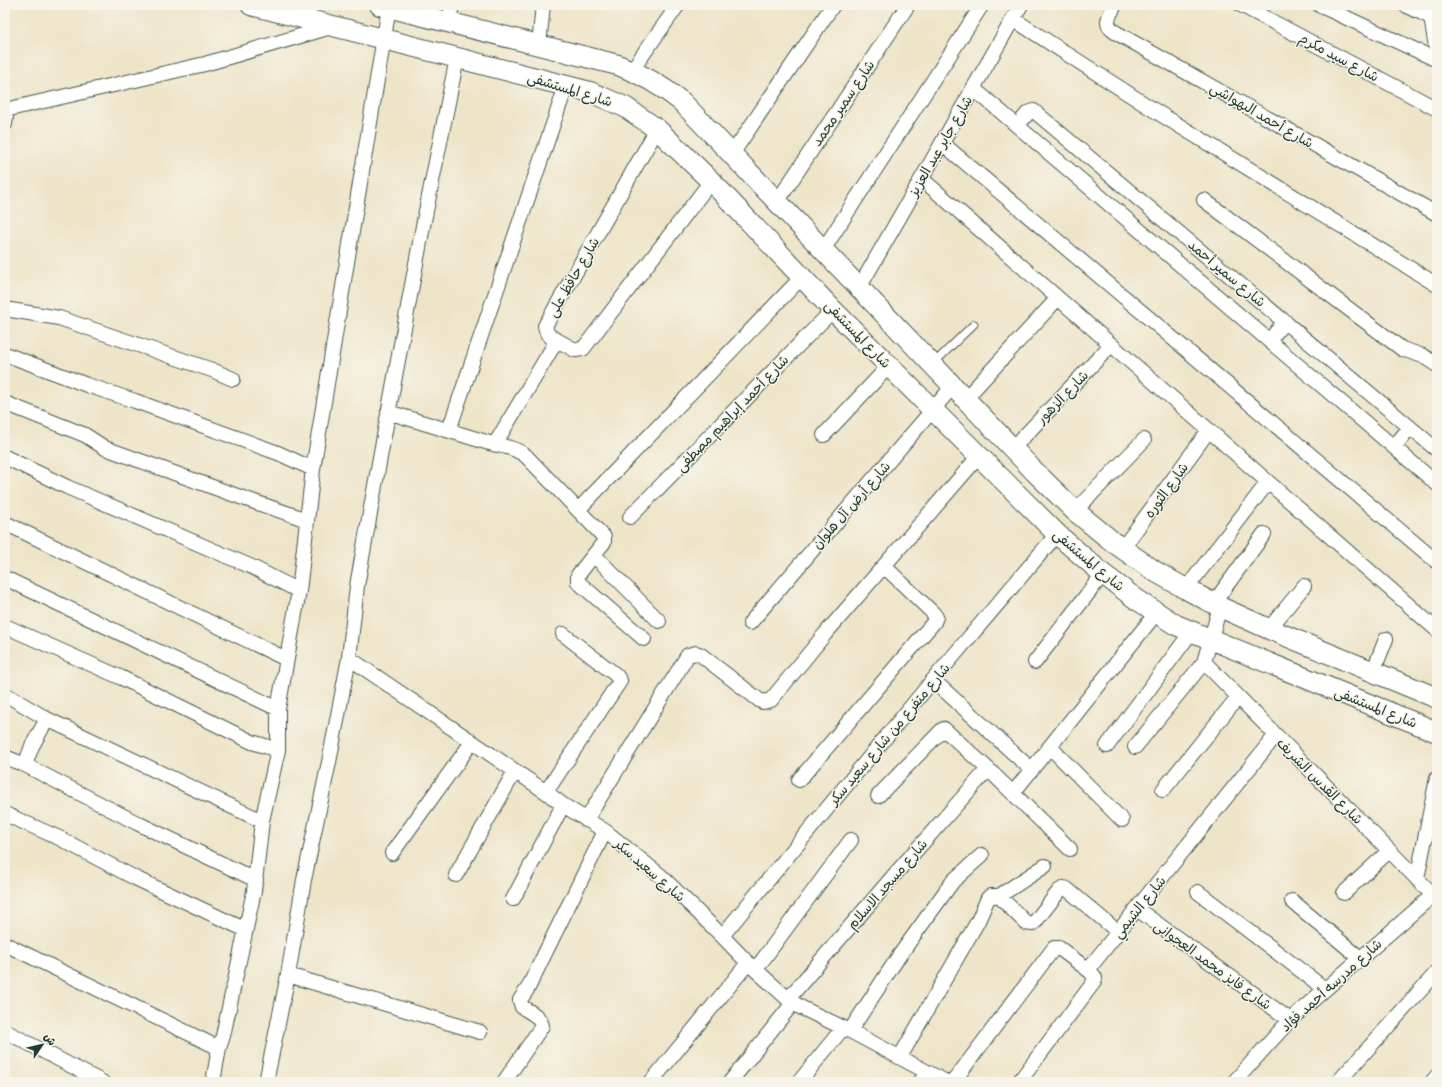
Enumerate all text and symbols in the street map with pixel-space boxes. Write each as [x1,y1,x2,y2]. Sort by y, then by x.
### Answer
street label: شارع سيد مكرم [1294,31,1381,88]
street label: شارع سمير محمد [810,58,880,151]
street label: شارع المستشفى [525,70,614,112]
street label: شارع أحمد البهواشي [1205,79,1316,155]
street label: شارع جابر عبد العزيز [906,94,978,202]
street label: شارع حافظ على [545,235,605,321]
street label: شارع سمير أحمد [1183,236,1269,312]
street label: شارع المستشفى [820,298,893,373]
street label: شارع أحمد إبراهيم مصطفى [672,351,794,477]
street label: شارع الزهور [1033,368,1094,430]
street label: شارع أرض آل هلوان [809,458,896,554]
street label: شارع الثوره [1142,460,1194,522]
street label: شارع المستشفى [1048,527,1127,597]
street label: شارع متفرع من شارع سعيد سكر [826,661,955,811]
street label: شارع المستشفى [1331,685,1419,734]
street label: شارع القدس الشريف [1271,736,1365,830]
street label: شارع سعيد سكر [609,836,687,907]
street label: شارع مسجد الاسلام [845,837,933,934]
street label: شارع الشيمي [1111,874,1173,944]
street label: شارع فايز محمد العجوانى [1150,919,1274,1015]
street label: شارع مدرسه أحمد فؤاد [1277,935,1387,1037]
north arrow [22,1025,62,1065]
text: ش [40,1032,57,1049]

